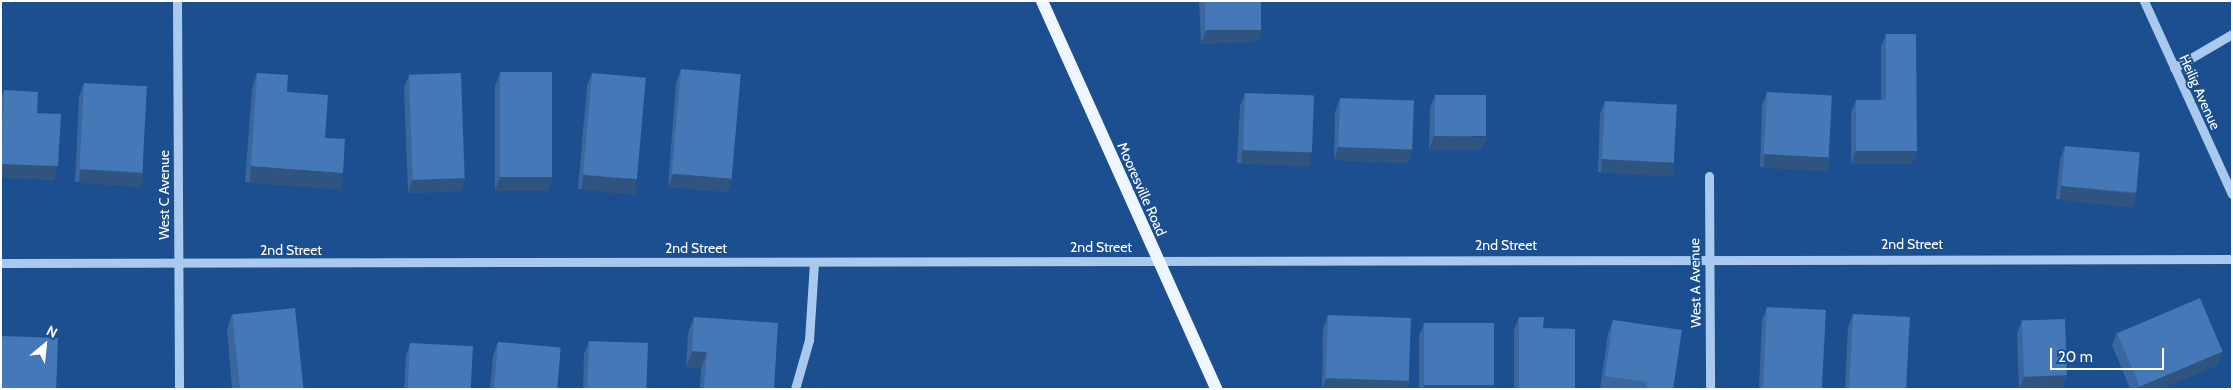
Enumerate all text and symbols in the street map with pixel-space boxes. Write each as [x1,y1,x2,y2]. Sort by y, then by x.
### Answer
street label: Heilig Avenue [2176,52,2224,132]
street label: Mooresville Road [1114,140,1170,238]
street label: West C Avenue [156,150,172,240]
street label: 2nd Street [1881,236,1943,252]
street label: 2nd Street [1475,237,1537,253]
street label: West A Avenue [1686,238,1704,328]
street label: 2nd Street [1070,239,1132,255]
street label: 2nd Street [665,240,727,256]
street label: 2nd Street [260,242,322,258]
north arrow [20,320,70,370]
text: N [43,321,61,342]
scale bar [2053,338,2167,370]
text: 20 m [2058,348,2093,366]

